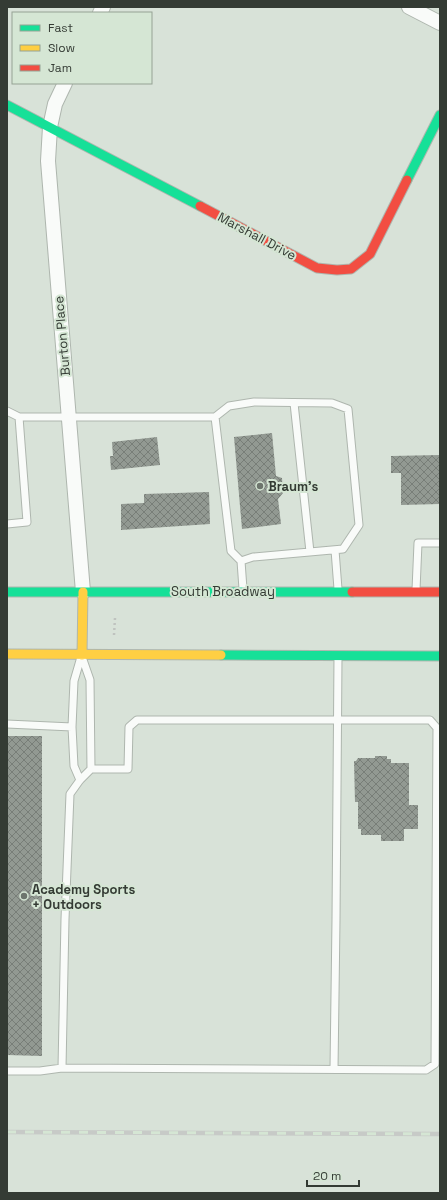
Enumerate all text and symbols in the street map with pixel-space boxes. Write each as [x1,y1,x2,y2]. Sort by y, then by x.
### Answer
legend [12,12,152,84]
text: Fast [48,20,73,36]
text: Slow [48,40,75,56]
text: Jam [48,60,72,76]
street label: Marshall Drive [215,208,299,264]
street label: Burton Place [50,295,74,377]
place label: Braum’s [268,478,319,495]
marker: Braum’s [255,481,265,491]
street label: South Broadway [171,583,275,600]
place label: Academy Sports + Outdoors [32,881,136,913]
marker: Academy Sports + Outdoors [19,891,29,901]
scale bar [307,1162,359,1188]
text: 20 m [313,1168,341,1184]

